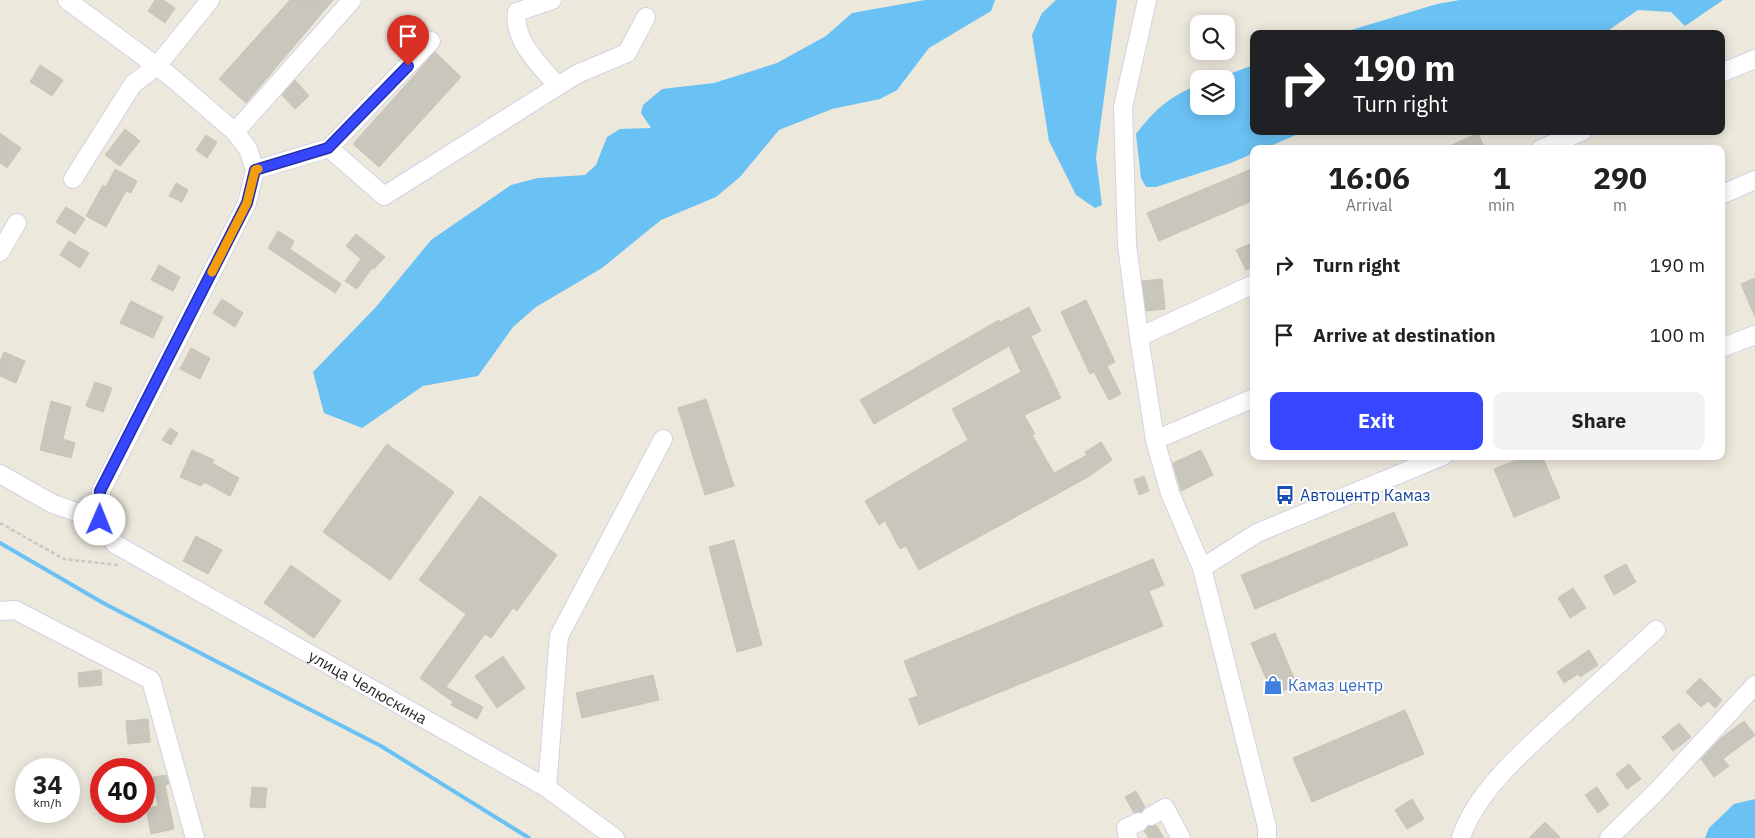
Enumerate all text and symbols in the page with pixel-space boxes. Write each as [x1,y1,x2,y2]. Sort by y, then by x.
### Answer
pin [387,15,429,66]
map controls [1190,15,1235,115]
button: search [1190,15,1235,60]
icon: arrive [394,22,422,50]
text: 190 m [1353,45,1456,91]
icon: right [1270,50,1335,115]
button: layers [1190,70,1235,115]
text: Turn right [1353,89,1448,118]
text: 16:06 [1328,158,1410,197]
text: 1 [1492,158,1510,197]
text: 290 [1593,158,1647,197]
text: Arrival [1346,195,1392,215]
text: min [1488,195,1515,215]
text: m [1613,195,1627,215]
icon: right [1270,251,1298,279]
text: Turn right [1313,253,1400,277]
text: 190 m [1650,253,1705,277]
icon: arrive [1270,321,1298,349]
text: Arrive at destination [1313,323,1496,347]
text: 100 m [1650,323,1705,347]
button: Exit [1270,392,1483,450]
button: Share [1493,392,1705,450]
bus stop icon: Автоцентр Камаз [1274,484,1296,506]
place label: Автоцентр Камаз [1300,485,1430,505]
position arrow [73,493,125,545]
street label: улица Челюскина [305,645,431,729]
shop icon: Камаз центр [1262,674,1284,696]
place label: Камаз центр [1288,675,1383,695]
speed limit sign: 40 [90,758,155,823]
text: 34 [32,768,63,801]
text: km/h [33,795,62,810]

